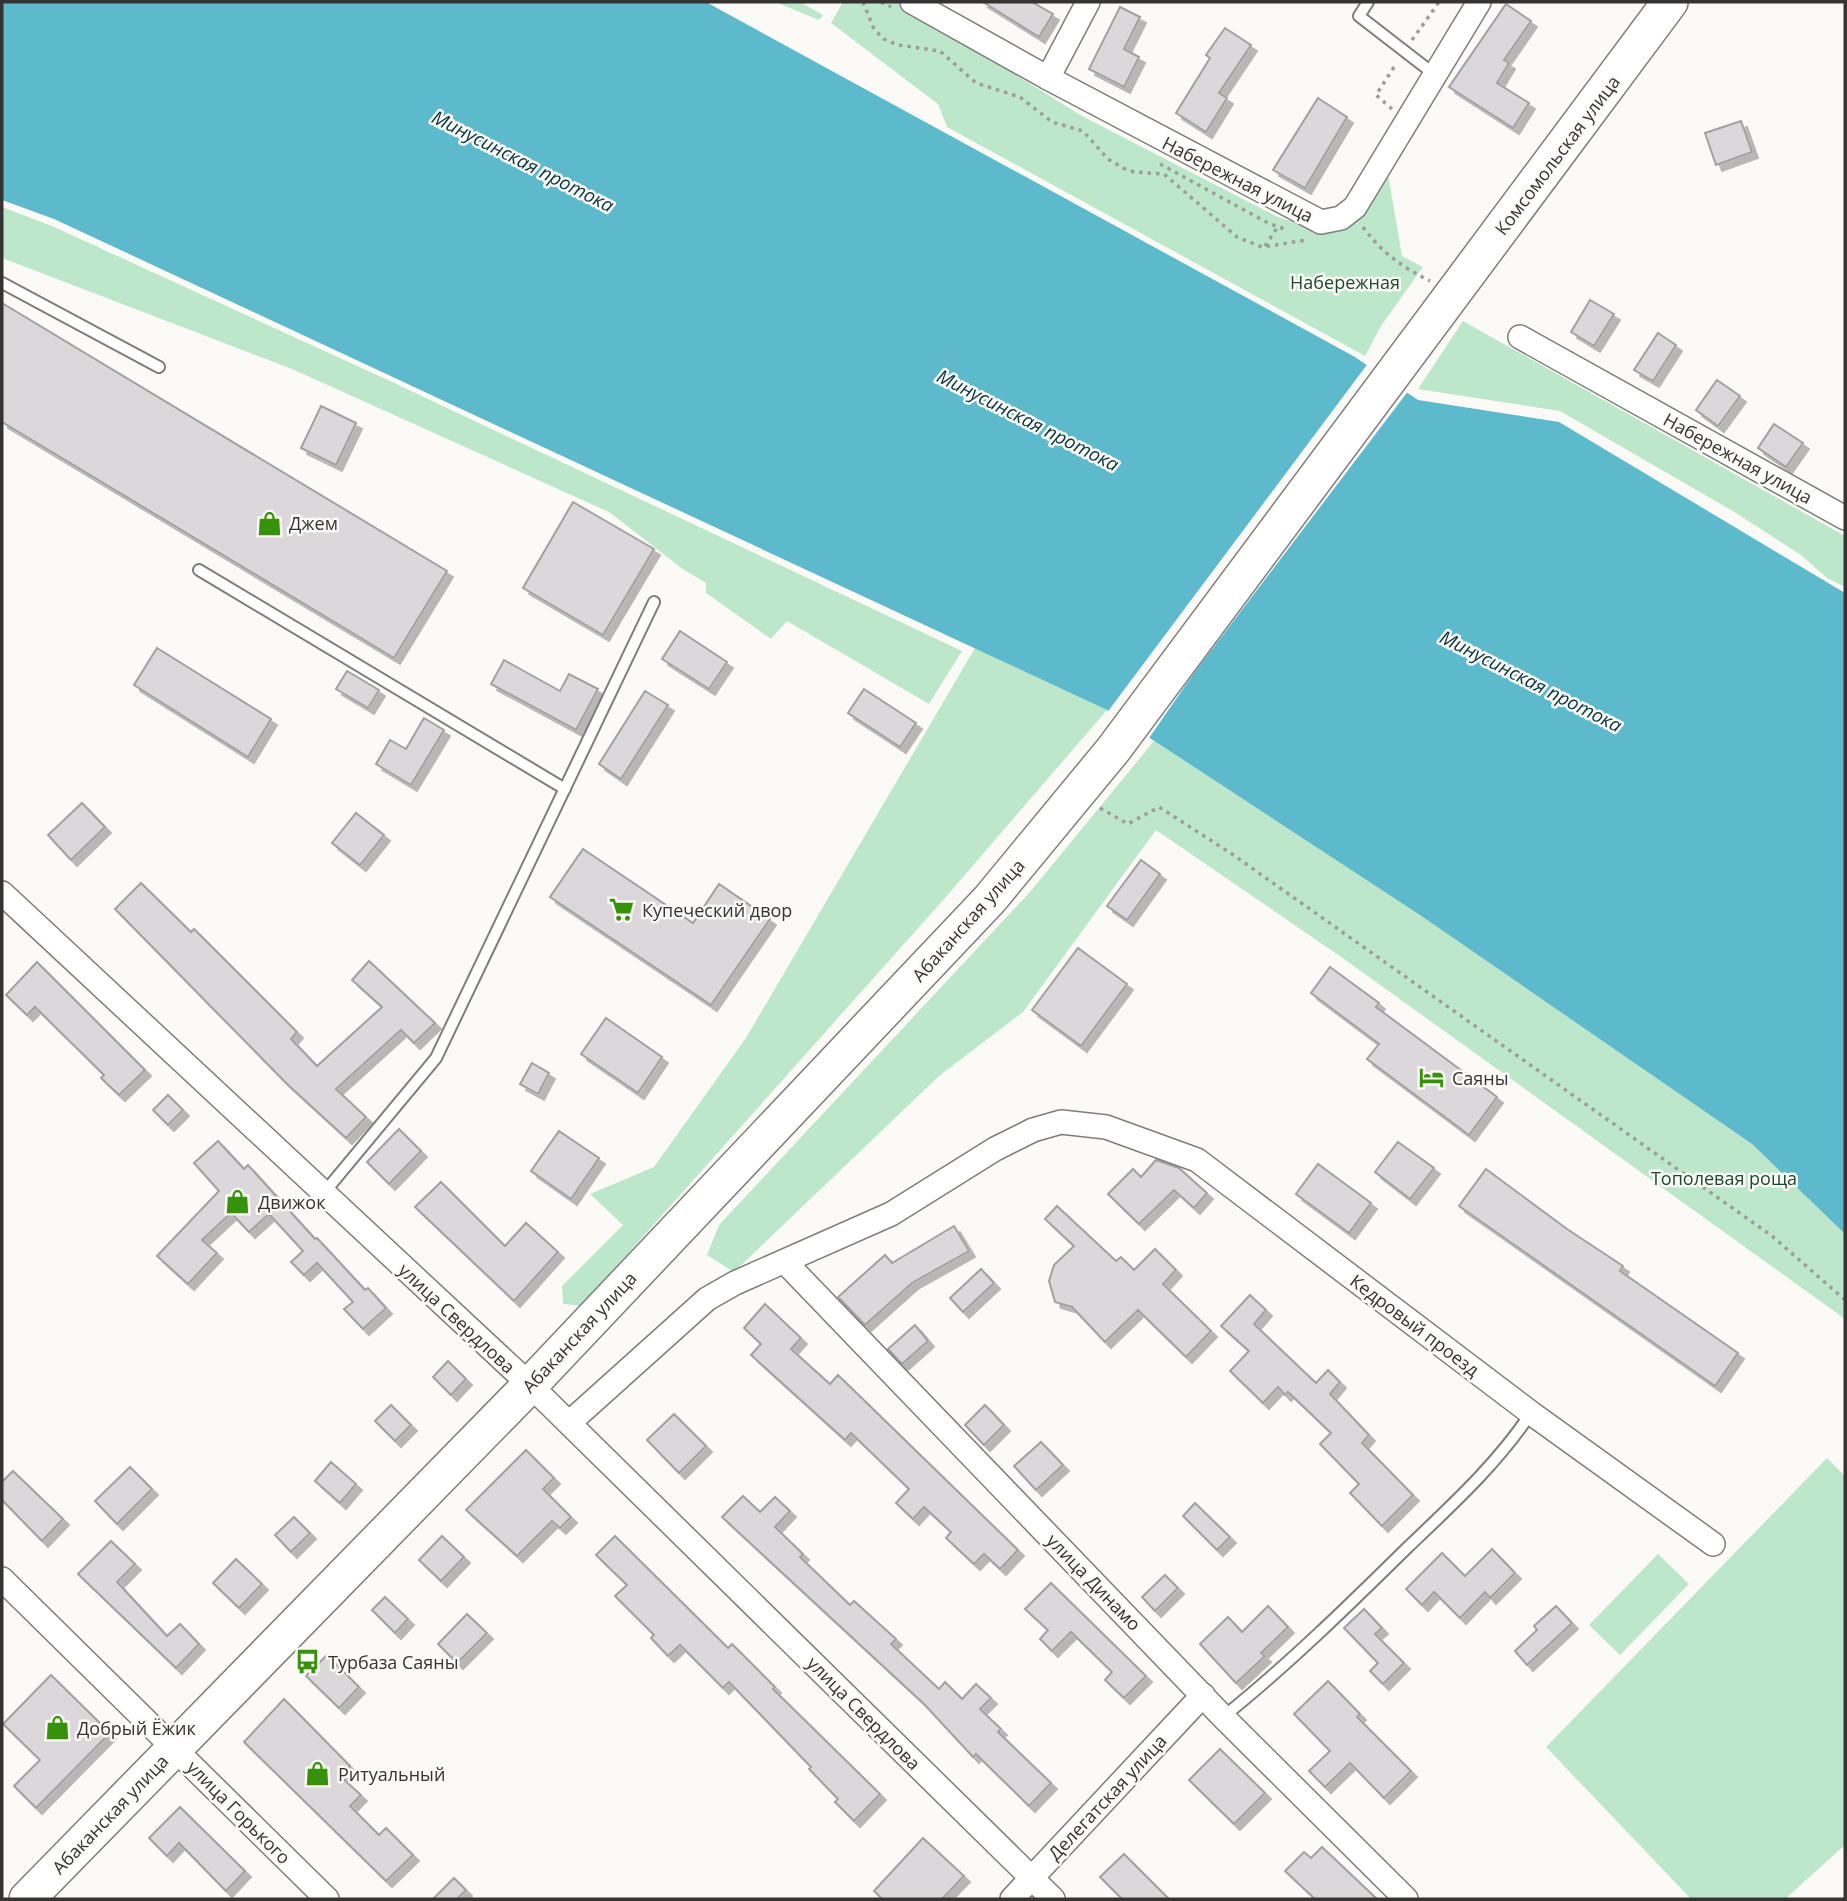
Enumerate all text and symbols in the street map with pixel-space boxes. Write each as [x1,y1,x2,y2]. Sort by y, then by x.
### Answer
street label: Комсомольская улица [1489,70,1625,240]
water label: Минусинская протока [428,104,619,218]
street label: Набережная улица [1158,131,1318,227]
park label: Набережная [1290,270,1400,294]
water label: Минусинская протока [933,363,1124,477]
street label: Набережная улица [1659,407,1817,509]
shop icon: Джем [255,509,283,537]
place label: Джем [289,511,338,535]
water label: Минусинская протока [1436,624,1627,738]
street label: Абаканская улица [906,853,1030,987]
supermarket icon: Купеческий двор [608,896,636,924]
place label: Купеческий двор [642,898,792,922]
hotel icon: Саяны [1418,1064,1446,1092]
place label: Саяны [1452,1066,1509,1090]
park label: Тополевая роща [1651,1166,1797,1190]
shop icon: Движок [224,1188,252,1216]
place label: Движок [258,1190,326,1214]
street label: улица Свердлова [393,1258,521,1378]
street label: Абаканская улица [517,1266,641,1398]
street label: Кедровый проезд [1346,1269,1484,1381]
street label: улица Динамо [1042,1528,1146,1636]
bus stop icon: Турбаза Саяны [294,1648,322,1676]
place label: Турбаза Саяны [328,1650,459,1674]
street label: улица Свердлова [802,1651,926,1775]
shop icon: Добрый Ёжик [43,1714,71,1742]
place label: Добрый Ёжик [77,1716,196,1740]
street label: Делегатская улица [1042,1729,1172,1865]
street label: Абаканская улица [47,1749,173,1879]
street label: улица Горького [182,1755,296,1869]
shop icon: Ритуальный [304,1760,332,1788]
place label: Ритуальный [338,1762,445,1786]

